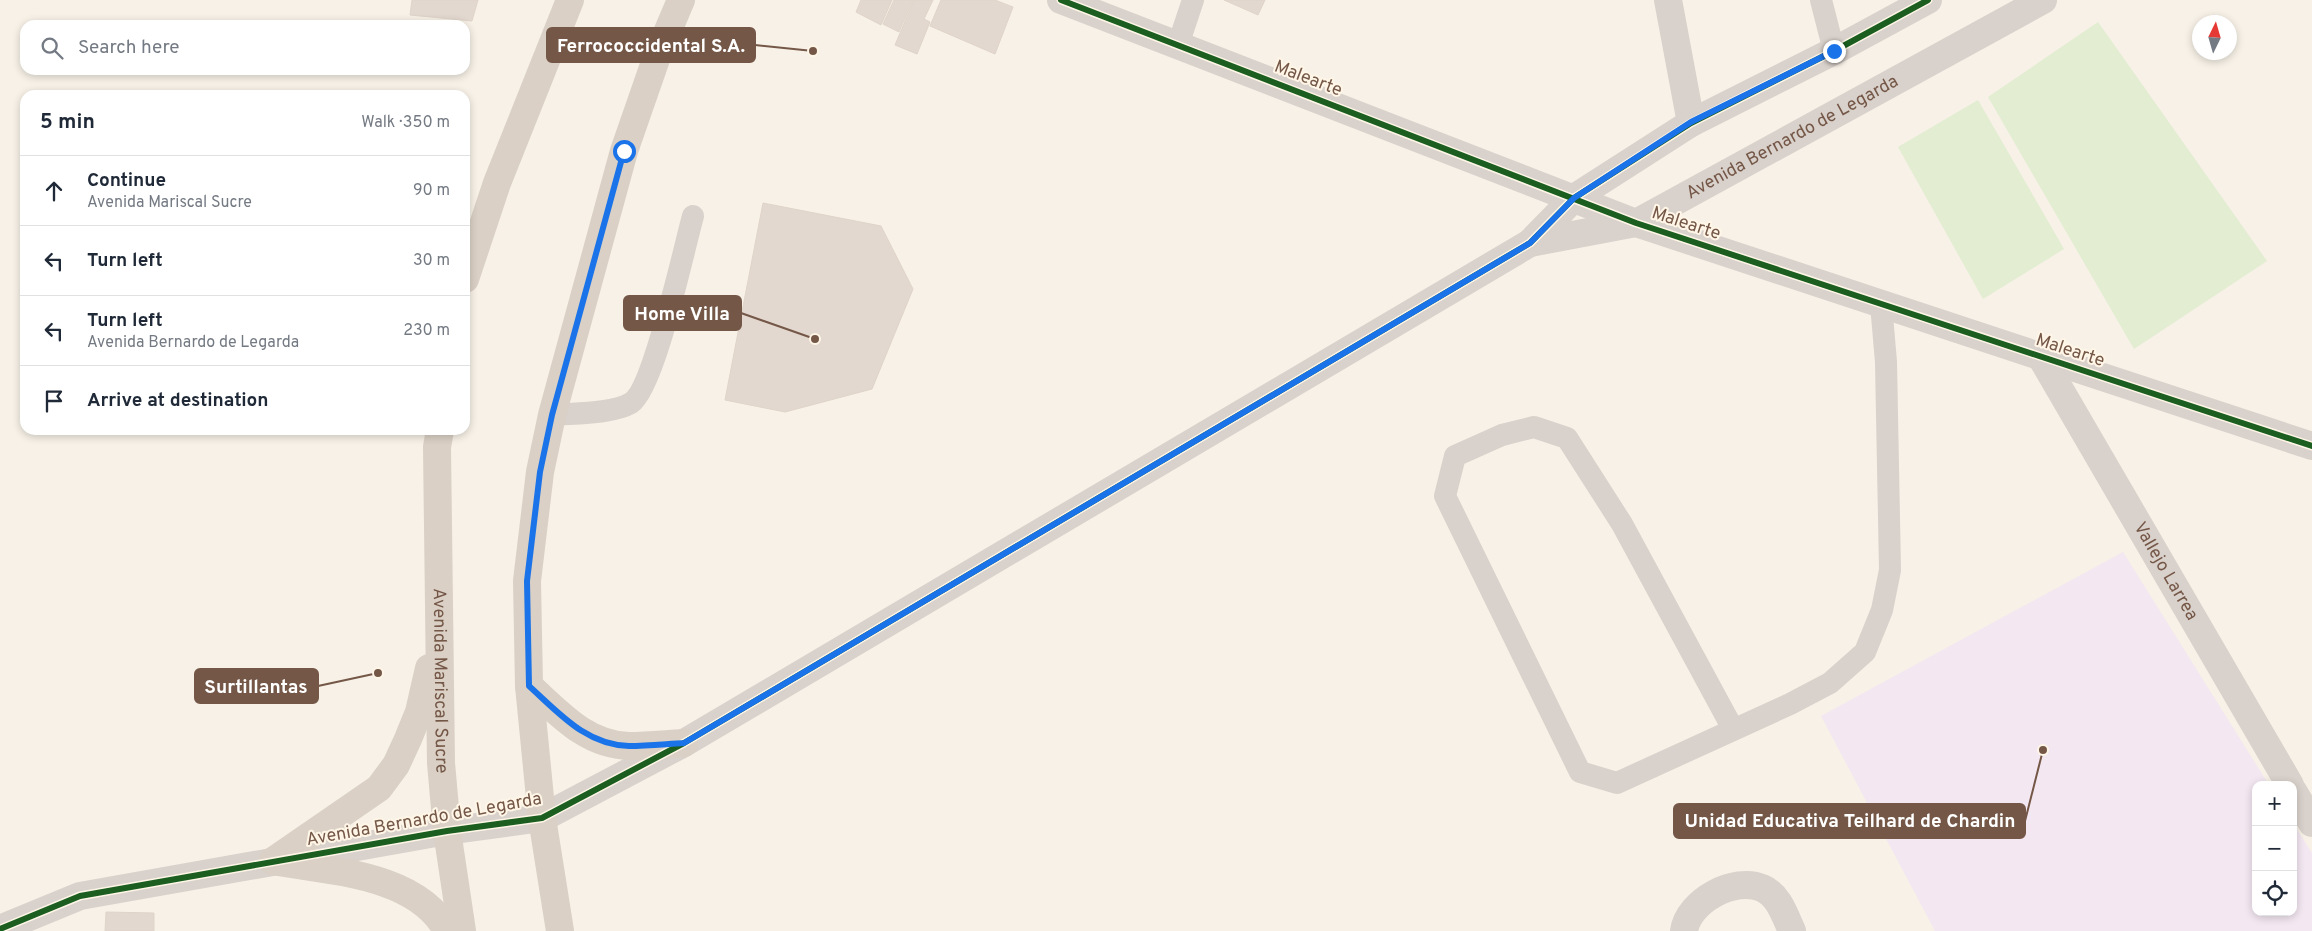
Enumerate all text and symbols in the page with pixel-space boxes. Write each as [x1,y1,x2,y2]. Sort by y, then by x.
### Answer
north arrow [2192,15,2237,60]
search box [20,20,470,75]
callout: Ferrococcidental S.A. [547,28,755,62]
icon: search [38,34,66,62]
text: Ferrococcidental S.A. [557,35,745,59]
text: Search here [78,36,180,60]
route end [1823,40,1846,63]
street label: Malearte [1271,56,1345,102]
street label: Avenida Bernardo de Legarda [1682,70,1902,205]
text: 5 min [40,109,95,136]
text: Walk · 350 m [361,113,450,133]
route start [613,140,636,163]
text: Continue [87,169,166,193]
icon: ahead [40,177,68,205]
text: 90 m [413,181,450,201]
text: Avenida Mariscal Sucre [87,193,252,213]
street label: Malearte [1649,202,1723,246]
icon: left [40,247,68,275]
text: Turn left [87,249,163,273]
text: 30 m [413,251,450,271]
callout: Home Villa [624,296,741,330]
text: Home Villa [634,303,730,327]
text: Turn left [87,309,163,333]
icon: left [40,317,68,345]
text: 230 m [403,321,450,341]
street label: Malearte [2033,329,2107,373]
text: Avenida Bernardo de Legarda [87,333,299,353]
icon: arrive [40,387,68,415]
text: Arrive at destination [87,389,268,413]
street label: Vallejo Larrea [2128,518,2203,625]
street label: Avenida Mariscal Sucre [427,588,453,775]
callout: Surtillantas [195,669,318,703]
text: Surtillantas [204,676,308,700]
map controls [2252,781,2297,916]
button: + [2252,781,2297,826]
street label: Avenida Bernardo de Legarda [304,788,544,852]
callout: Unidad Educativa Teilhard de Chardin [1674,804,2025,838]
text: Unidad Educativa Teilhard de Chardin [1685,810,2015,834]
button: − [2252,826,2297,871]
button: locate [2252,871,2297,916]

